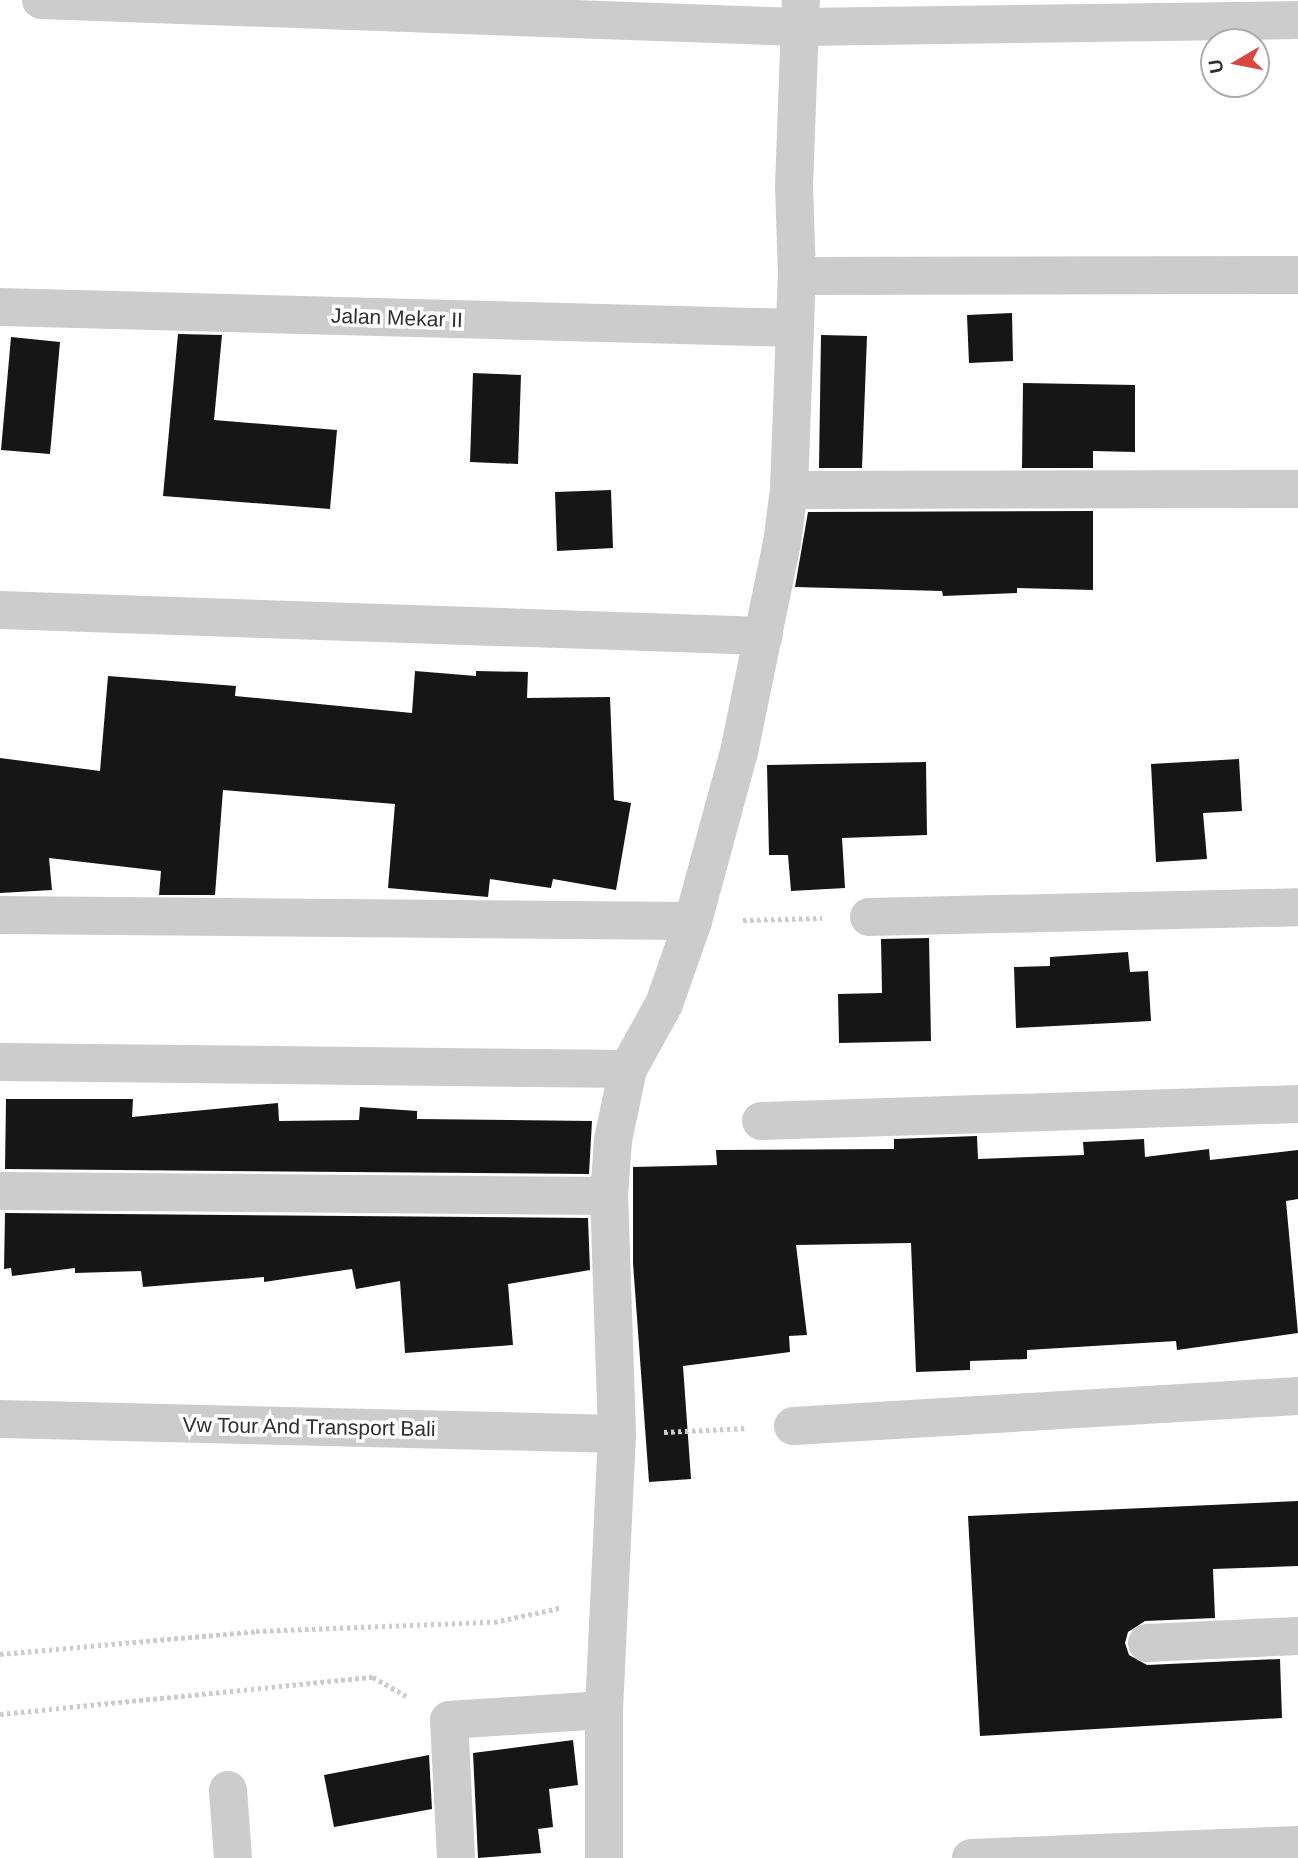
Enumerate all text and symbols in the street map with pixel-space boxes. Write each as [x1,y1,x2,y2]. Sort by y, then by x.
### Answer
north arrow [1200,28,1270,98]
text: U [1204,58,1227,75]
street label: Jalan Mekar II [331,303,463,333]
street label: Vw Tour And Transport Bali [181,1412,437,1442]

